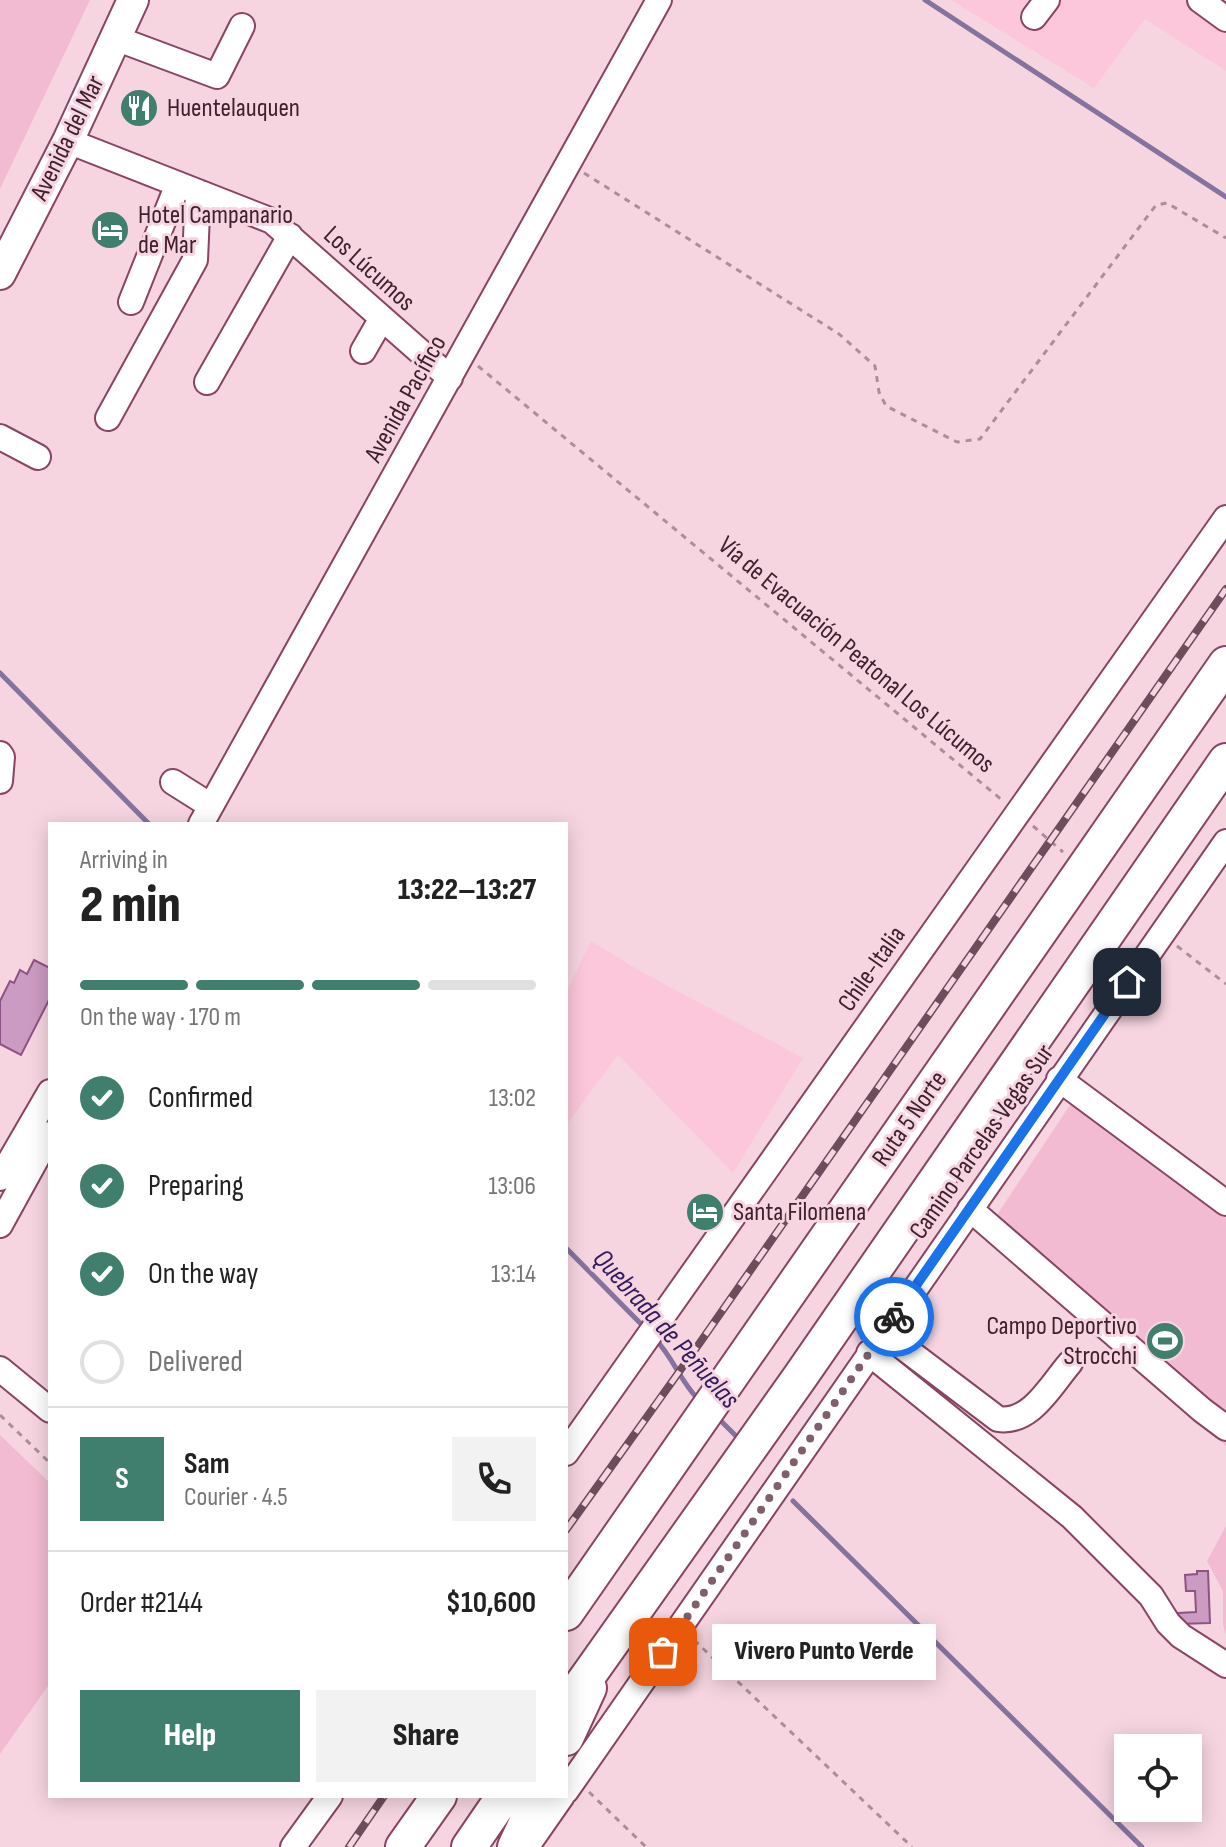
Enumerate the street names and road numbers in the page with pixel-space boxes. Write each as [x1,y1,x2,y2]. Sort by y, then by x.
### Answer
street label: Avenida del Mar [24,70,112,206]
street label: Los Lúcumos [317,220,421,318]
street label: Avenida Pacífico [358,330,454,469]
street label: Vía de Evacuación Peatonal Los Lúcumos [711,530,1001,780]
street label: Chile-Italia [832,920,912,1018]
street label: Camino Parcelas Vegas Sur [903,1038,1061,1245]
street label: Ruta 5 Norte [866,1065,954,1173]

